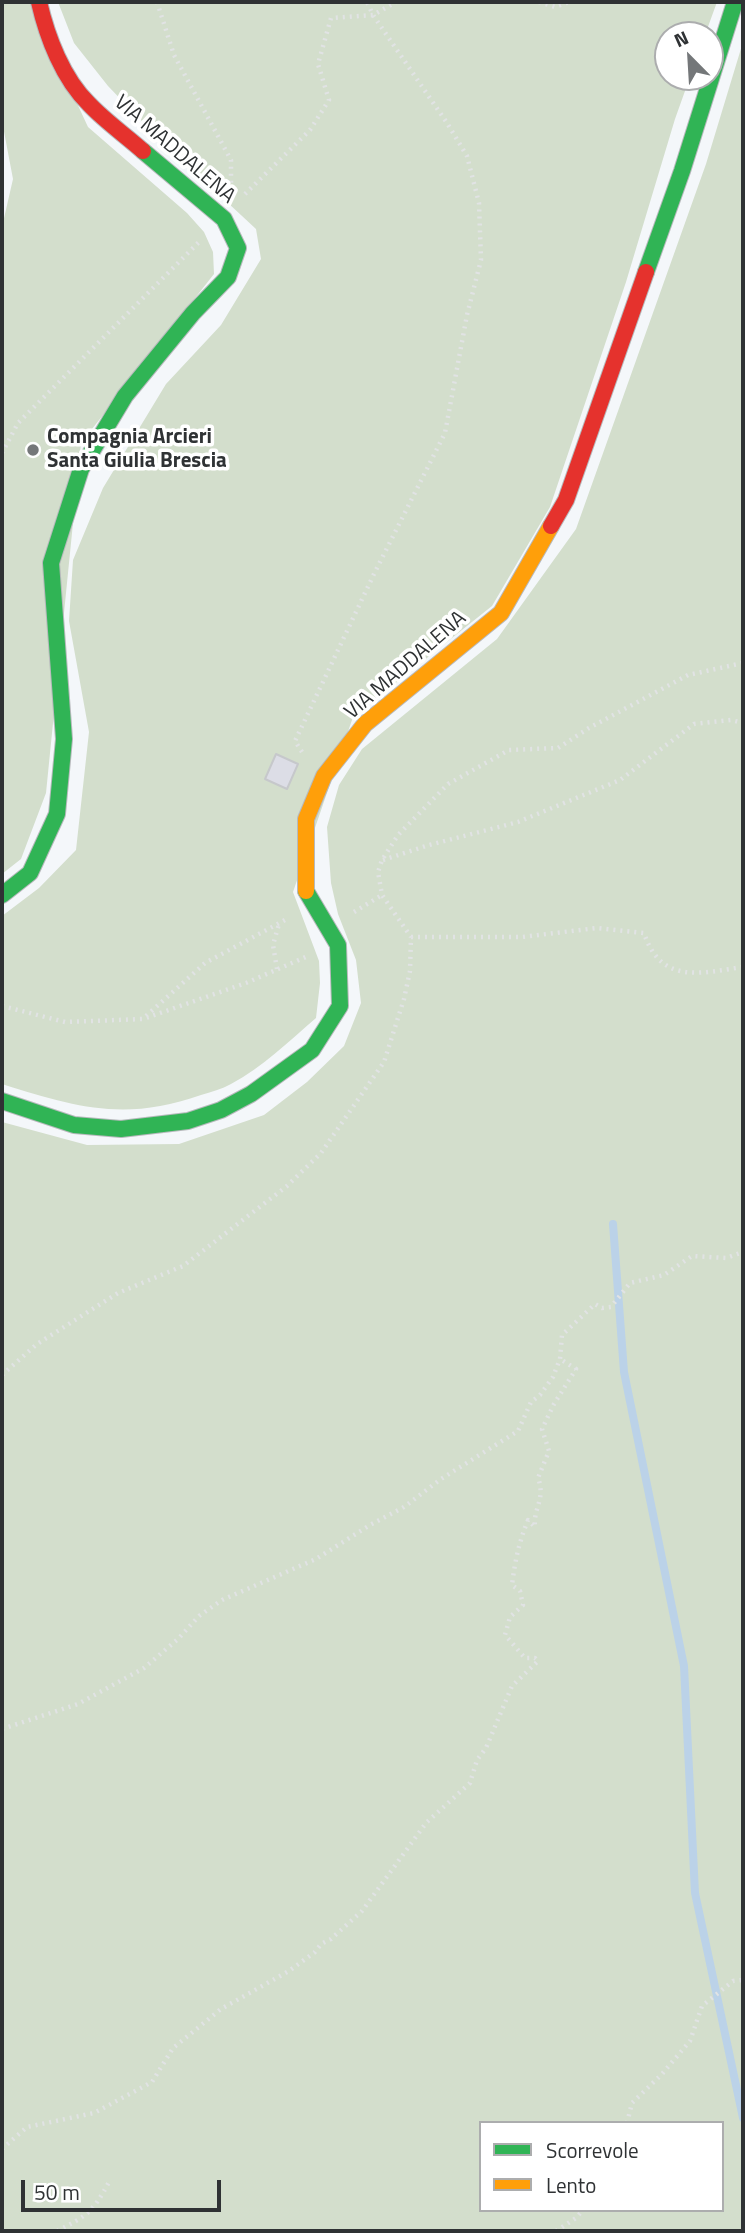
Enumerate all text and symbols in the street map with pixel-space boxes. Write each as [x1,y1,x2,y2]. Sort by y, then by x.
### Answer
north arrow [654,21,724,91]
text: N [669,22,693,54]
street label: VIA MADDALENA [108,91,240,209]
place label: Compagnia Arcieri Santa Giulia Brescia [47,425,227,475]
marker: Compagnia Arcieri Santa Giulia Brescia [25,442,41,458]
street label: VIA MADDALENA [340,607,472,725]
legend [479,2121,724,2212]
text: Scorrevole [546,2134,639,2166]
scale bar [24,2166,224,2210]
text: Lento [546,2169,596,2201]
text: 50 m [34,2176,80,2208]

